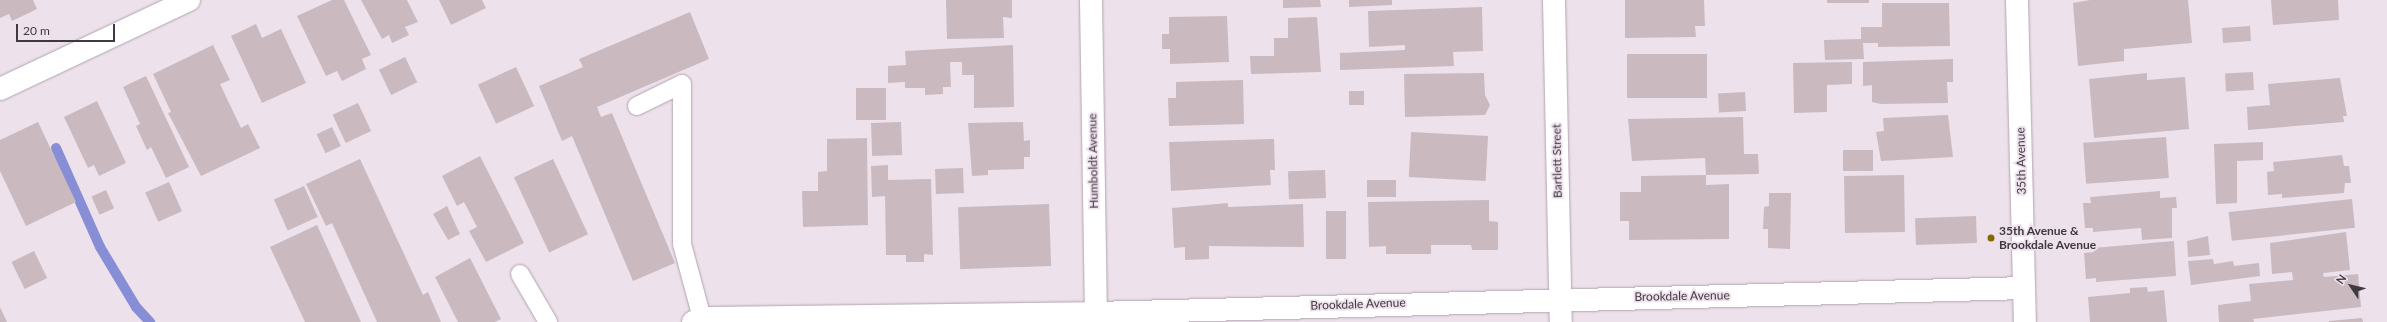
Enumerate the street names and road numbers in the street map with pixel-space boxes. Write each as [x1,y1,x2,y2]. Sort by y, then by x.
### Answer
street label: Humboldt Avenue [1085,113,1101,209]
street label: Bartlett Street [1549,124,1565,198]
street label: 35th Avenue [2013,127,2029,195]
street label: Brookdale Avenue [1634,288,1730,304]
street label: Brookdale Avenue [1310,295,1406,313]

